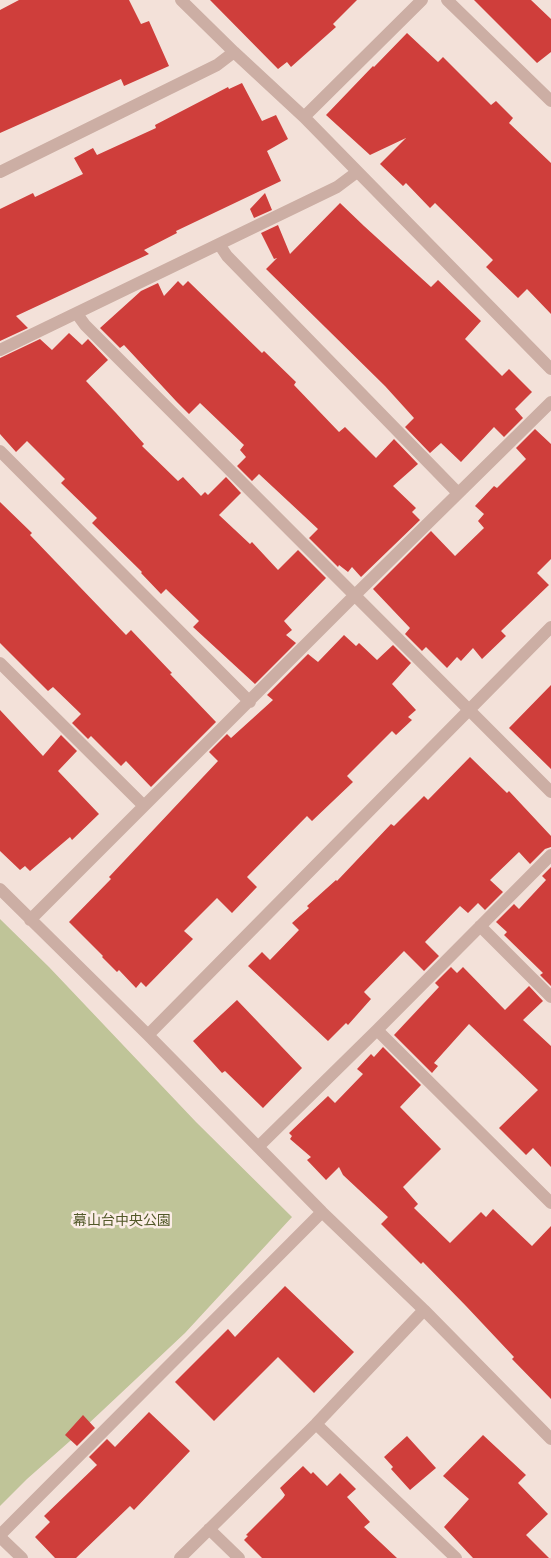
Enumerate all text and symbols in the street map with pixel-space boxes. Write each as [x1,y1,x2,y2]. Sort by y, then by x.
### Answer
park label: 幕山台中央公園 [73,1213,171,1229]

